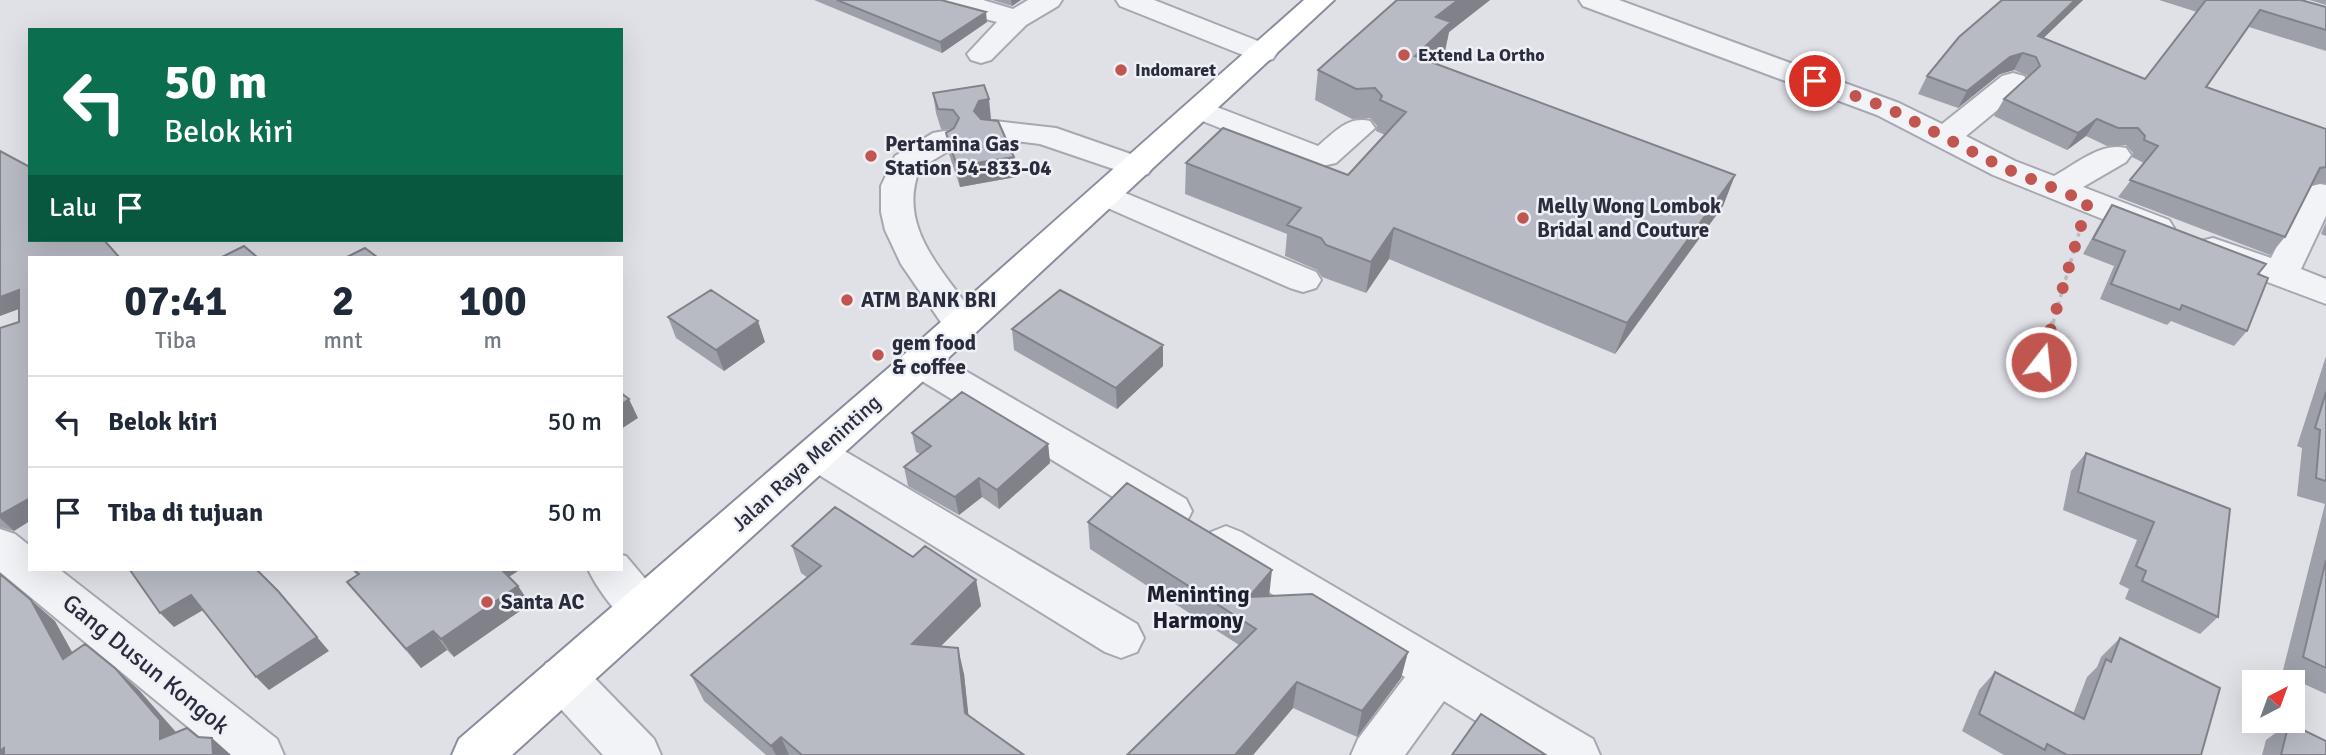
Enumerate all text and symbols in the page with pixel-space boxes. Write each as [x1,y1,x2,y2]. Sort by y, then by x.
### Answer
place label: Extend La Ortho [1418,44,1545,66]
marker: Extend La Ortho [1396,47,1412,63]
pin [1785,51,1845,111]
text: 50 m [164,52,267,112]
icon: left [49,56,140,147]
place label: Indomaret [1135,59,1216,81]
marker: Indomaret [1113,62,1129,78]
icon: arrive [1796,62,1834,100]
text: Belok kiri [164,112,294,151]
place label: Pertamina Gas Station 54-833-04 [885,131,1052,181]
marker: Pertamina Gas Station 54-833-04 [863,148,879,164]
icon: arrive [111,189,149,227]
text: Lalu [49,192,97,224]
place label: Melly Wong Lombok Bridal and Couture [1537,193,1721,243]
marker: Melly Wong Lombok Bridal and Couture [1515,210,1531,226]
text: 07:41 [124,276,227,327]
text: 2 [332,276,354,327]
text: 100 [459,276,527,327]
place label: ATM BANK BRI [861,287,997,313]
marker: ATM BANK BRI [839,292,855,308]
position arrow [2004,325,2078,399]
text: Tiba [155,326,196,355]
text: mnt [324,326,362,355]
text: m [484,326,502,355]
place label: gem food & coffee [892,330,976,380]
marker: gem food & coffee [870,347,886,363]
street label: Jalan Raya Meninting [726,389,886,537]
icon: left [49,403,87,441]
text: Belok kiri [108,406,217,438]
text: 50 m [547,406,602,438]
icon: arrive [49,494,87,532]
text: Tiba di tujuan [108,497,263,529]
text: 50 m [547,497,602,529]
district label: Meninting Harmony [1146,580,1250,635]
street label: Gang Dusun Kongok [57,588,235,740]
place label: Santa AC [501,589,584,615]
marker: Santa AC [479,594,495,610]
north arrow [2242,670,2305,733]
map controls [2242,670,2305,733]

